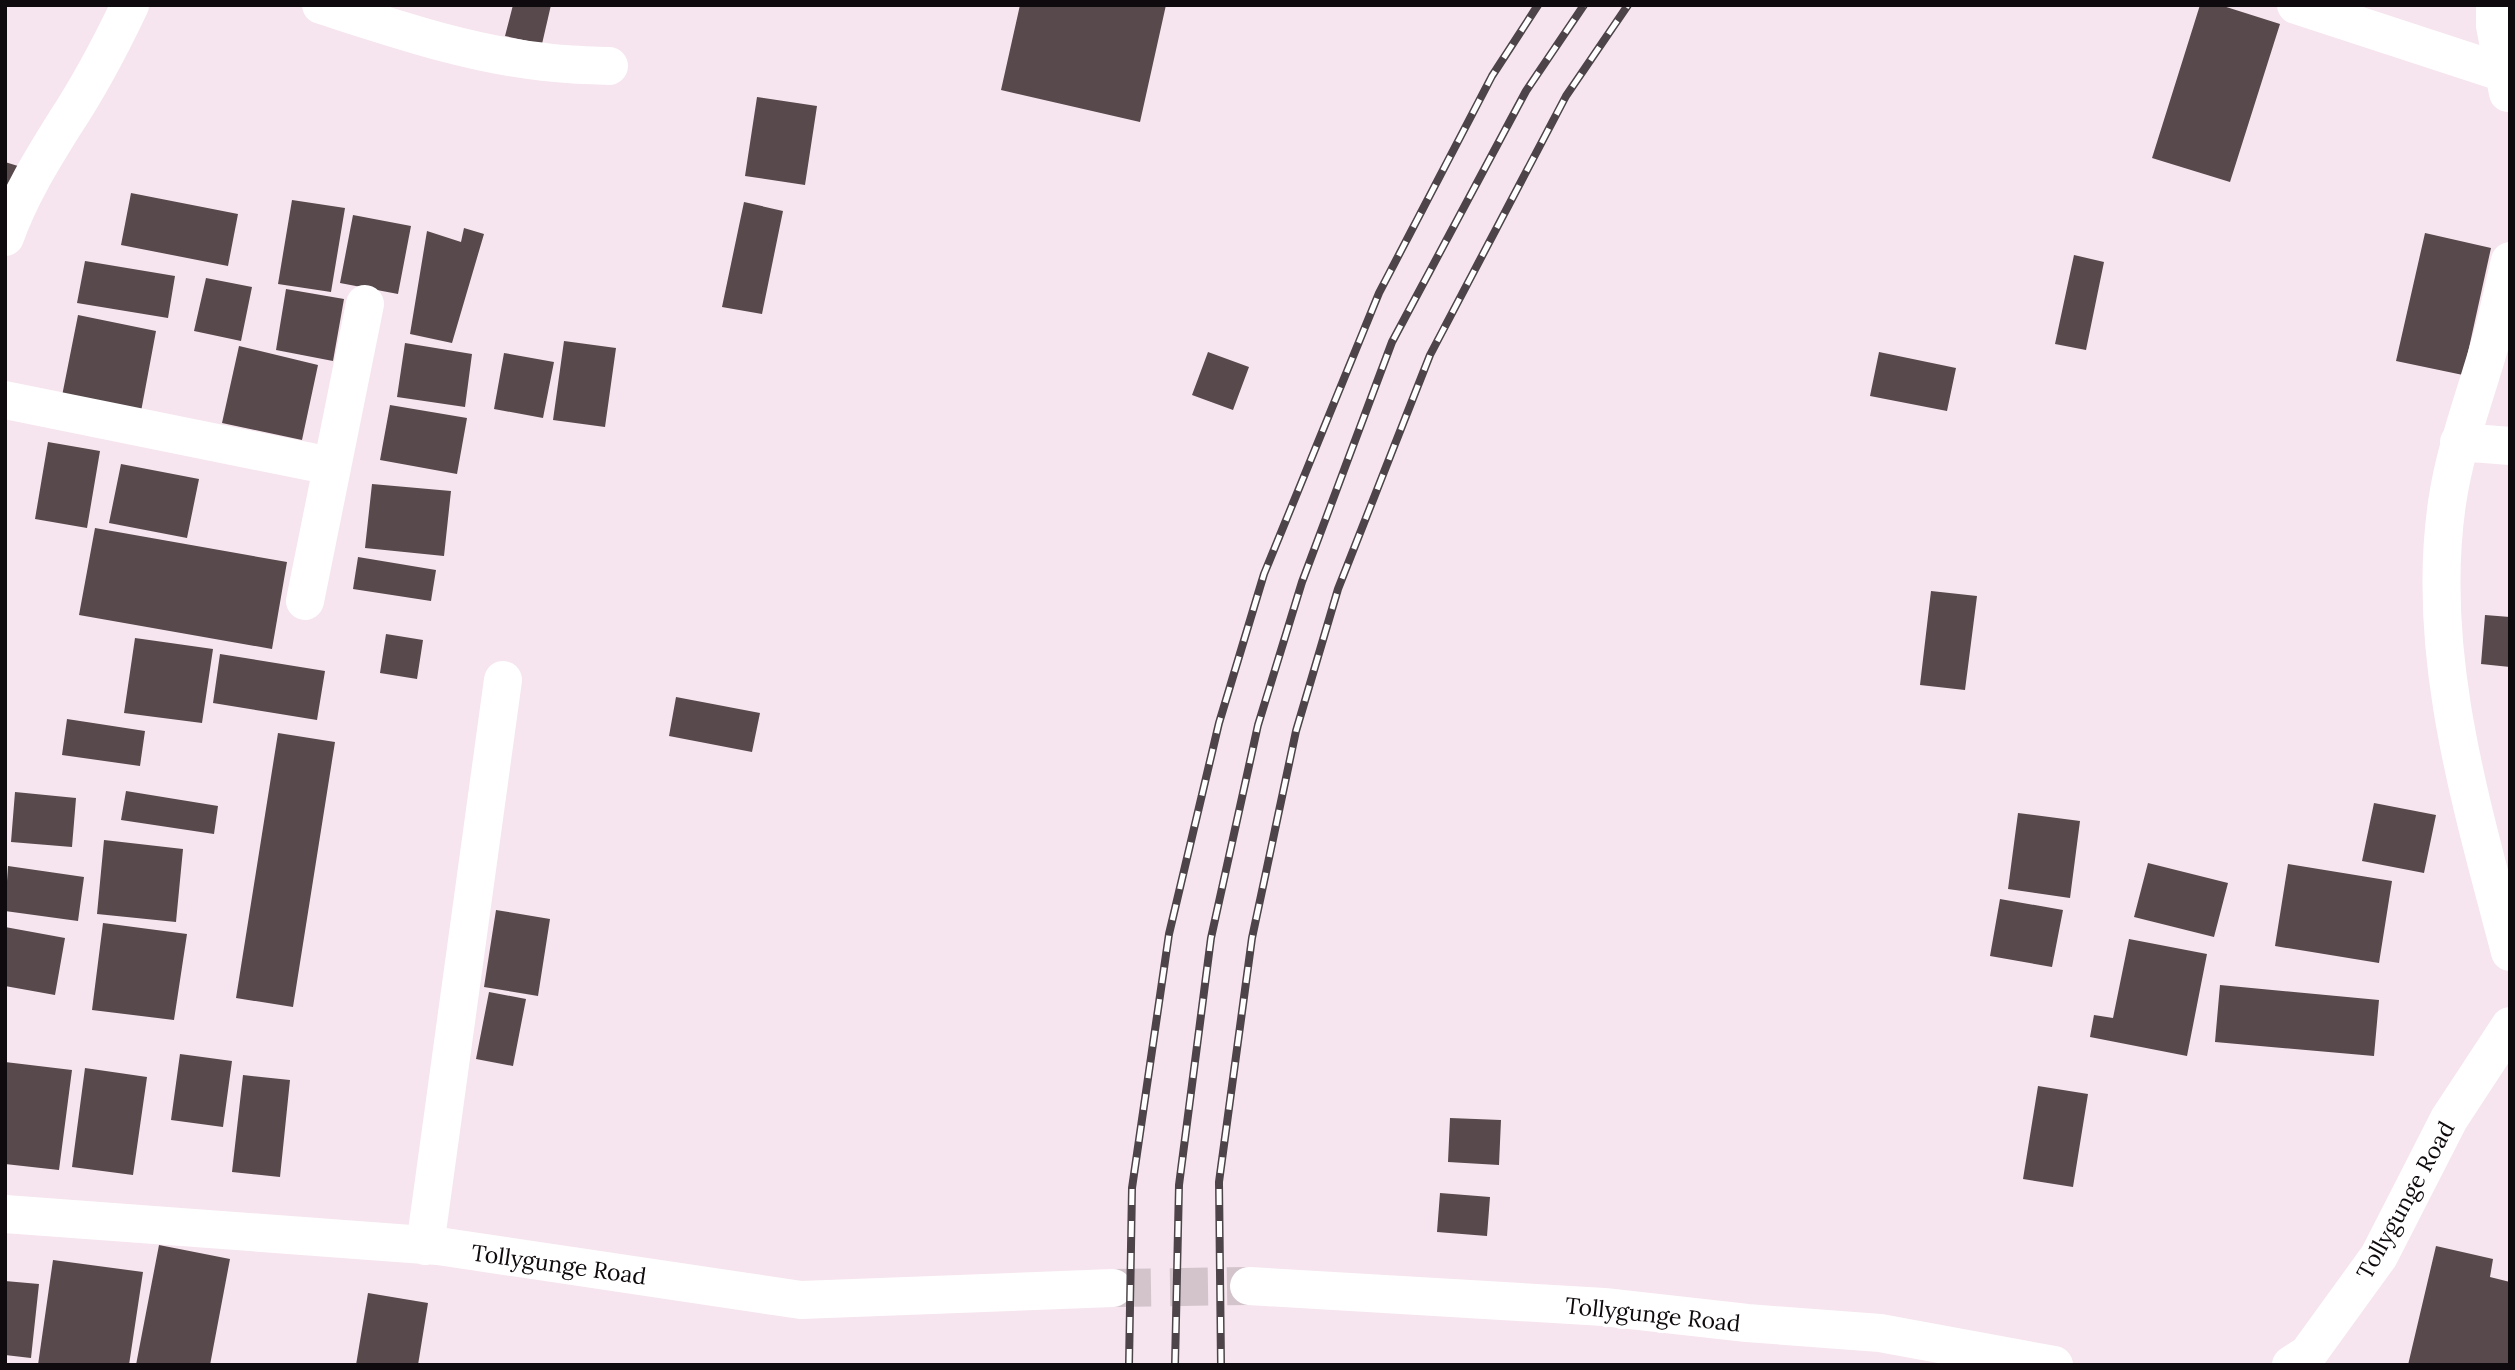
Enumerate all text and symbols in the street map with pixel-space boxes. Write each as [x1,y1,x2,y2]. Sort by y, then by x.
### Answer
street label: Tollygunge Road [2350,1116,2461,1284]
street label: Tollygunge Road [470,1237,649,1291]
street label: Tollygunge Road [1564,1290,1742,1338]

